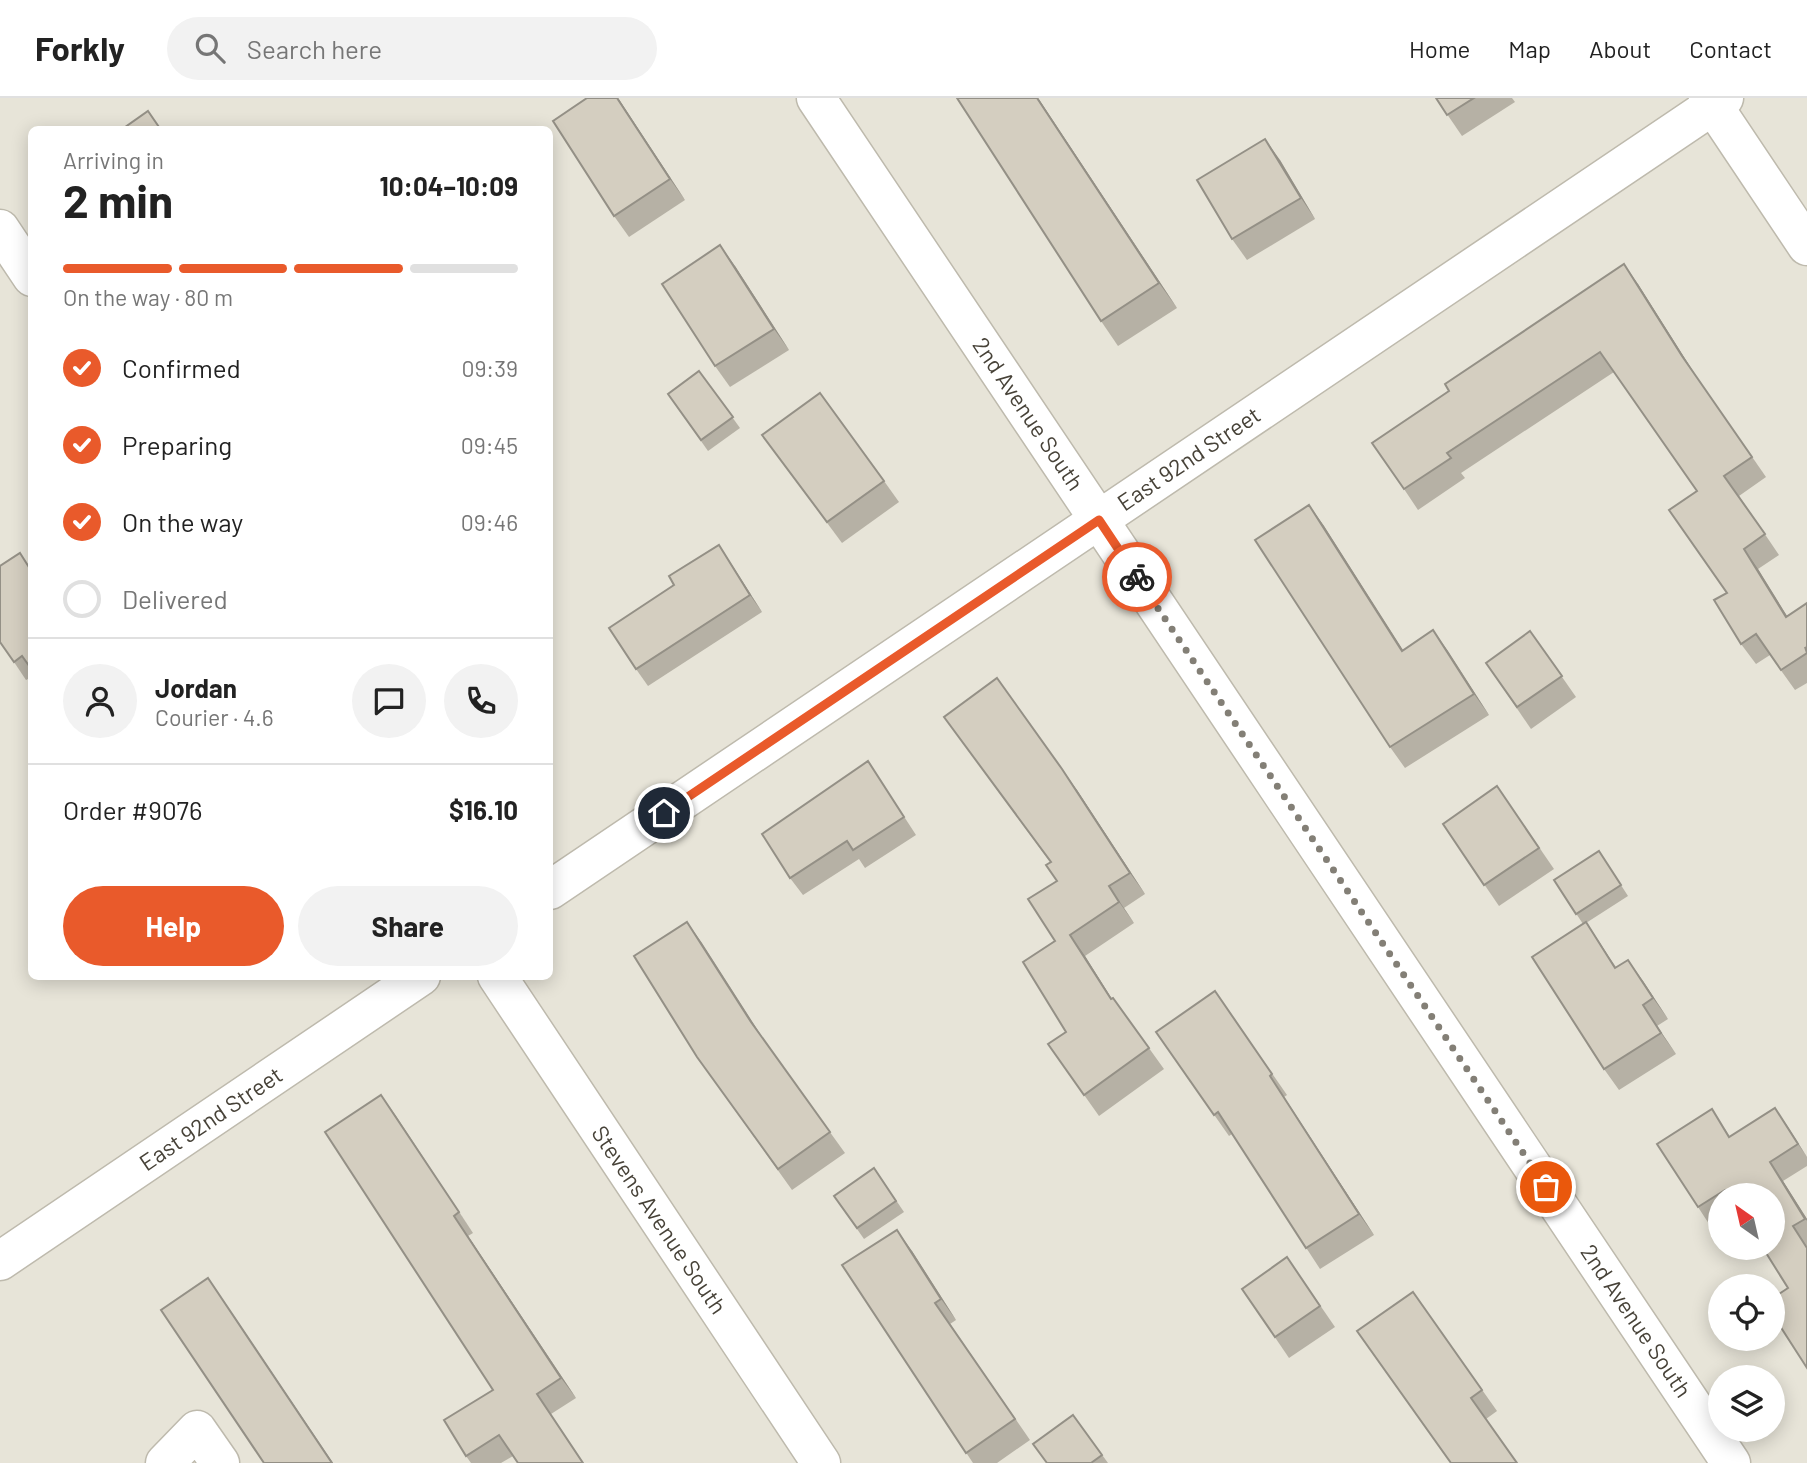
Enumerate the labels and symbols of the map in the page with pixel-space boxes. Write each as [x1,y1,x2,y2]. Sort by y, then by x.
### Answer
street label: 2nd Avenue South [967,332,1090,495]
street label: East 92nd Street [1112,400,1265,516]
courier [1102,542,1172,612]
pin [634,783,694,843]
street label: East 92nd Street [134,1060,287,1176]
street label: Stevens Avenue South [586,1120,733,1319]
pin [1516,1157,1576,1217]
north arrow [1708,1183,1785,1260]
street label: 2nd Avenue South [1575,1239,1698,1402]

